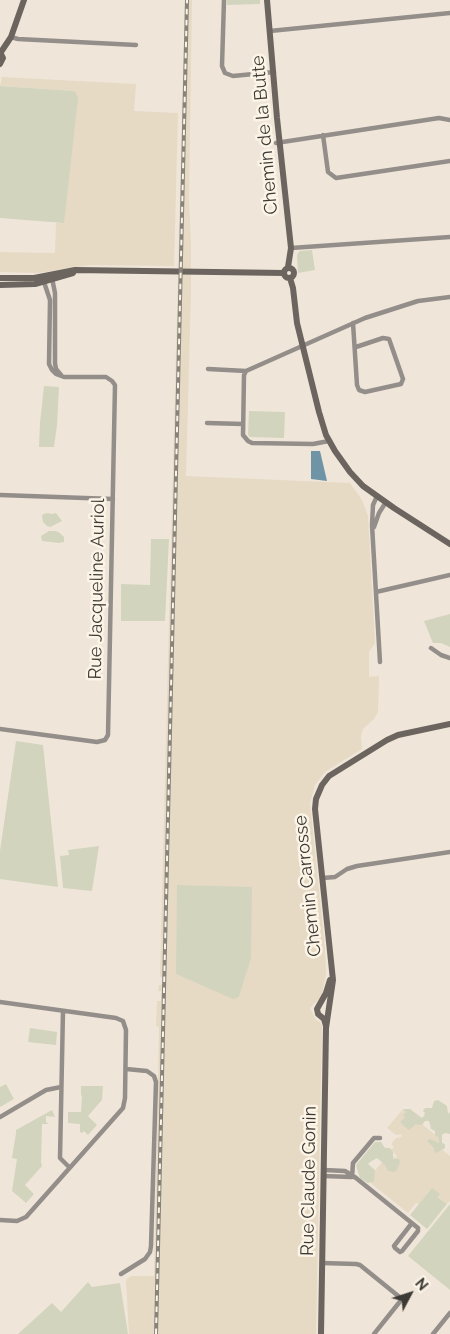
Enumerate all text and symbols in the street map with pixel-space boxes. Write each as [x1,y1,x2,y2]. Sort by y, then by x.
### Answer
street label: Chemin de la Butte [247,54,283,216]
street label: Rue Jacqueline Auriol [85,498,109,680]
street label: Chemin Carrosse [290,814,326,958]
street label: Rue Claude Gonin [297,1106,321,1256]
north arrow [385,1269,435,1319]
text: N [412,1275,431,1294]

